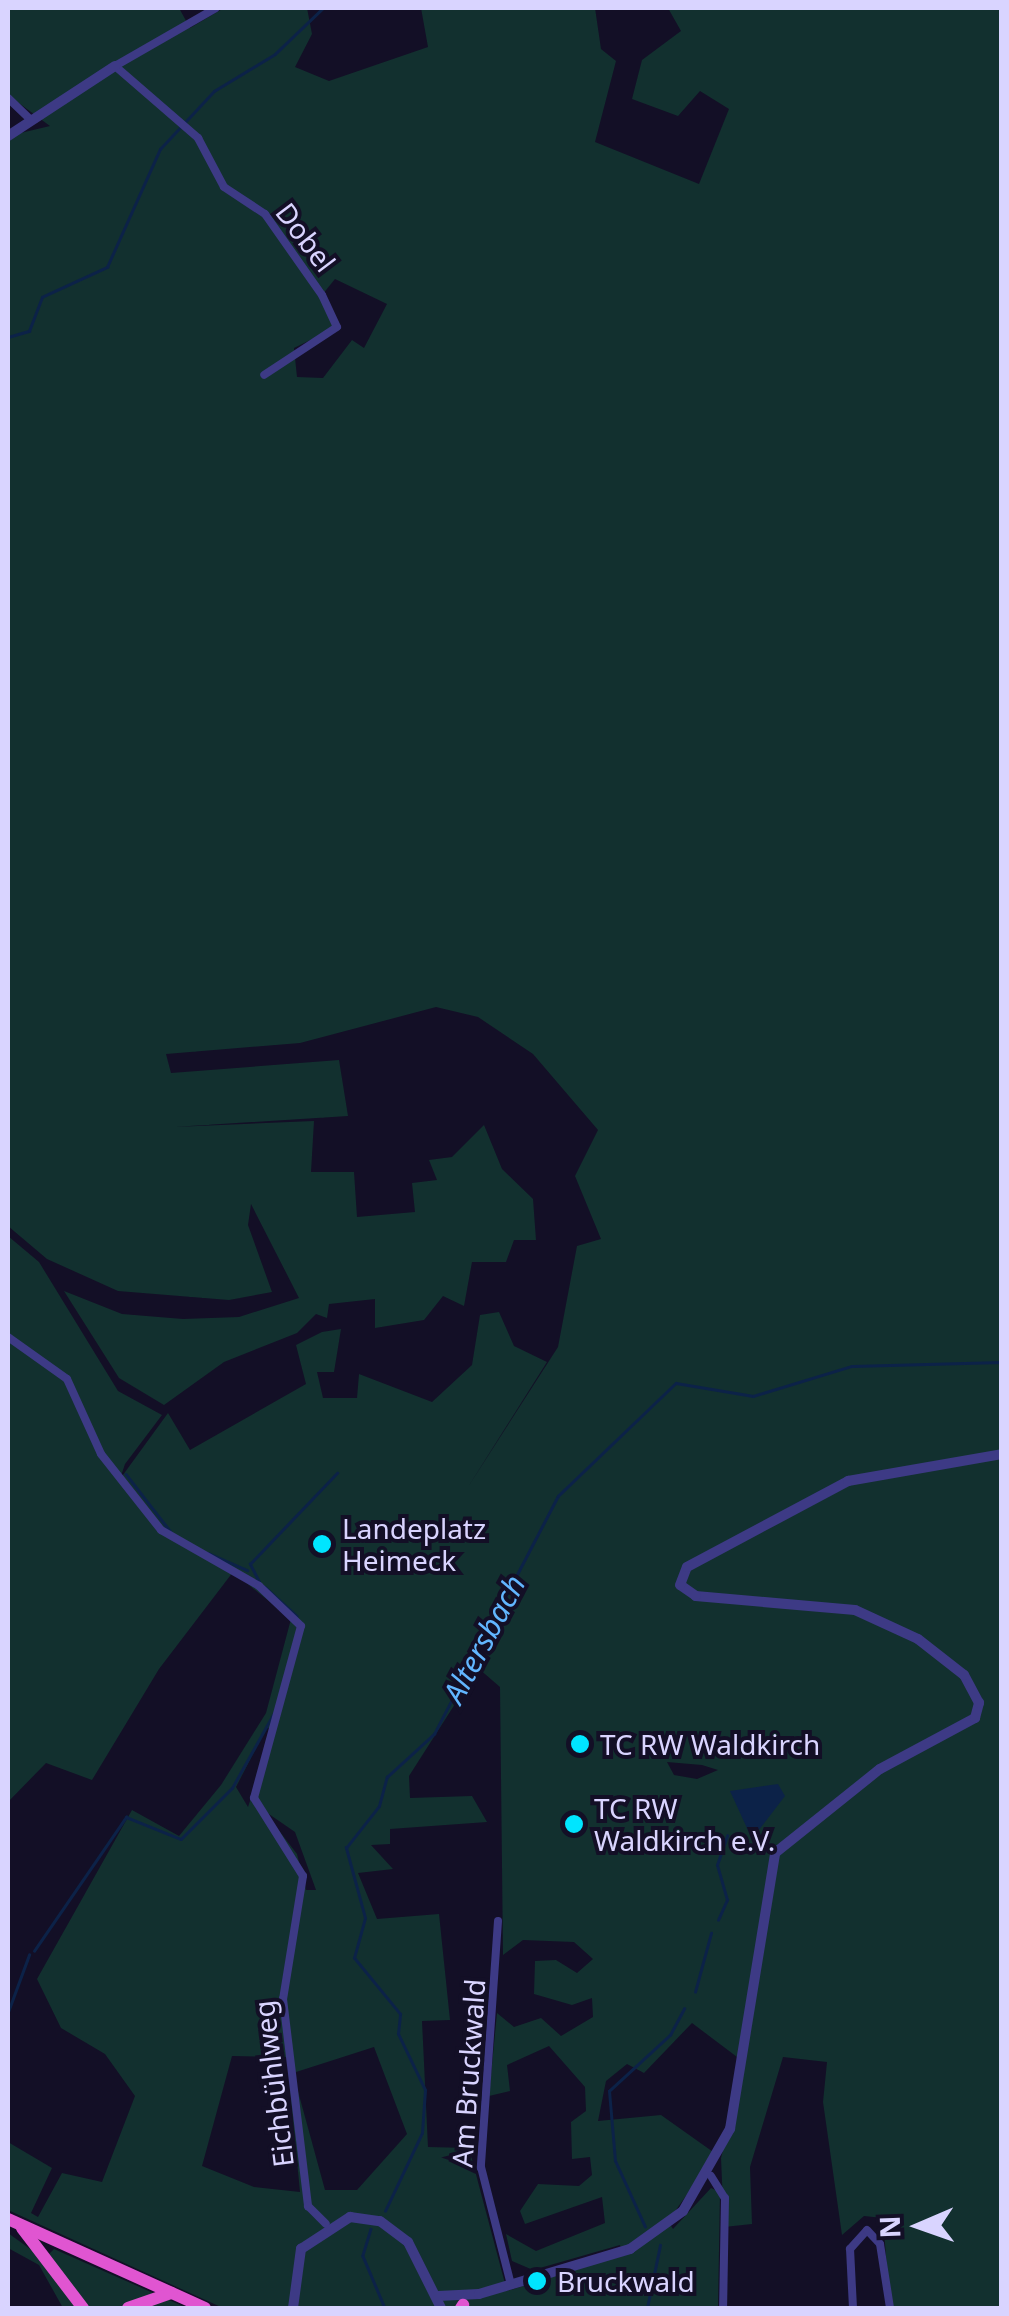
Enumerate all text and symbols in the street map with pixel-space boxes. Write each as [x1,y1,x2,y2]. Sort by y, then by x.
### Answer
street label: Dobel [269,196,343,278]
place label: Landeplatz Heimeck [342,1511,486,1577]
marker: Landeplatz Heimeck [311,1533,333,1555]
water label: Altersbach [435,1569,533,1709]
place label: TC RW Waldkirch [600,1727,820,1761]
marker: TC RW Waldkirch [569,1733,591,1755]
place label: TC RW Waldkirch e.V. [594,1791,775,1857]
marker: TC RW Waldkirch e.V. [563,1813,585,1835]
street label: Am Bruckwald [445,1978,491,2168]
street label: Eichbühlweg [246,1999,300,2169]
north arrow [869,2176,969,2276]
text: N [870,2215,908,2239]
place label: Bruckwald [557,2264,695,2298]
marker: Bruckwald [526,2270,548,2292]

